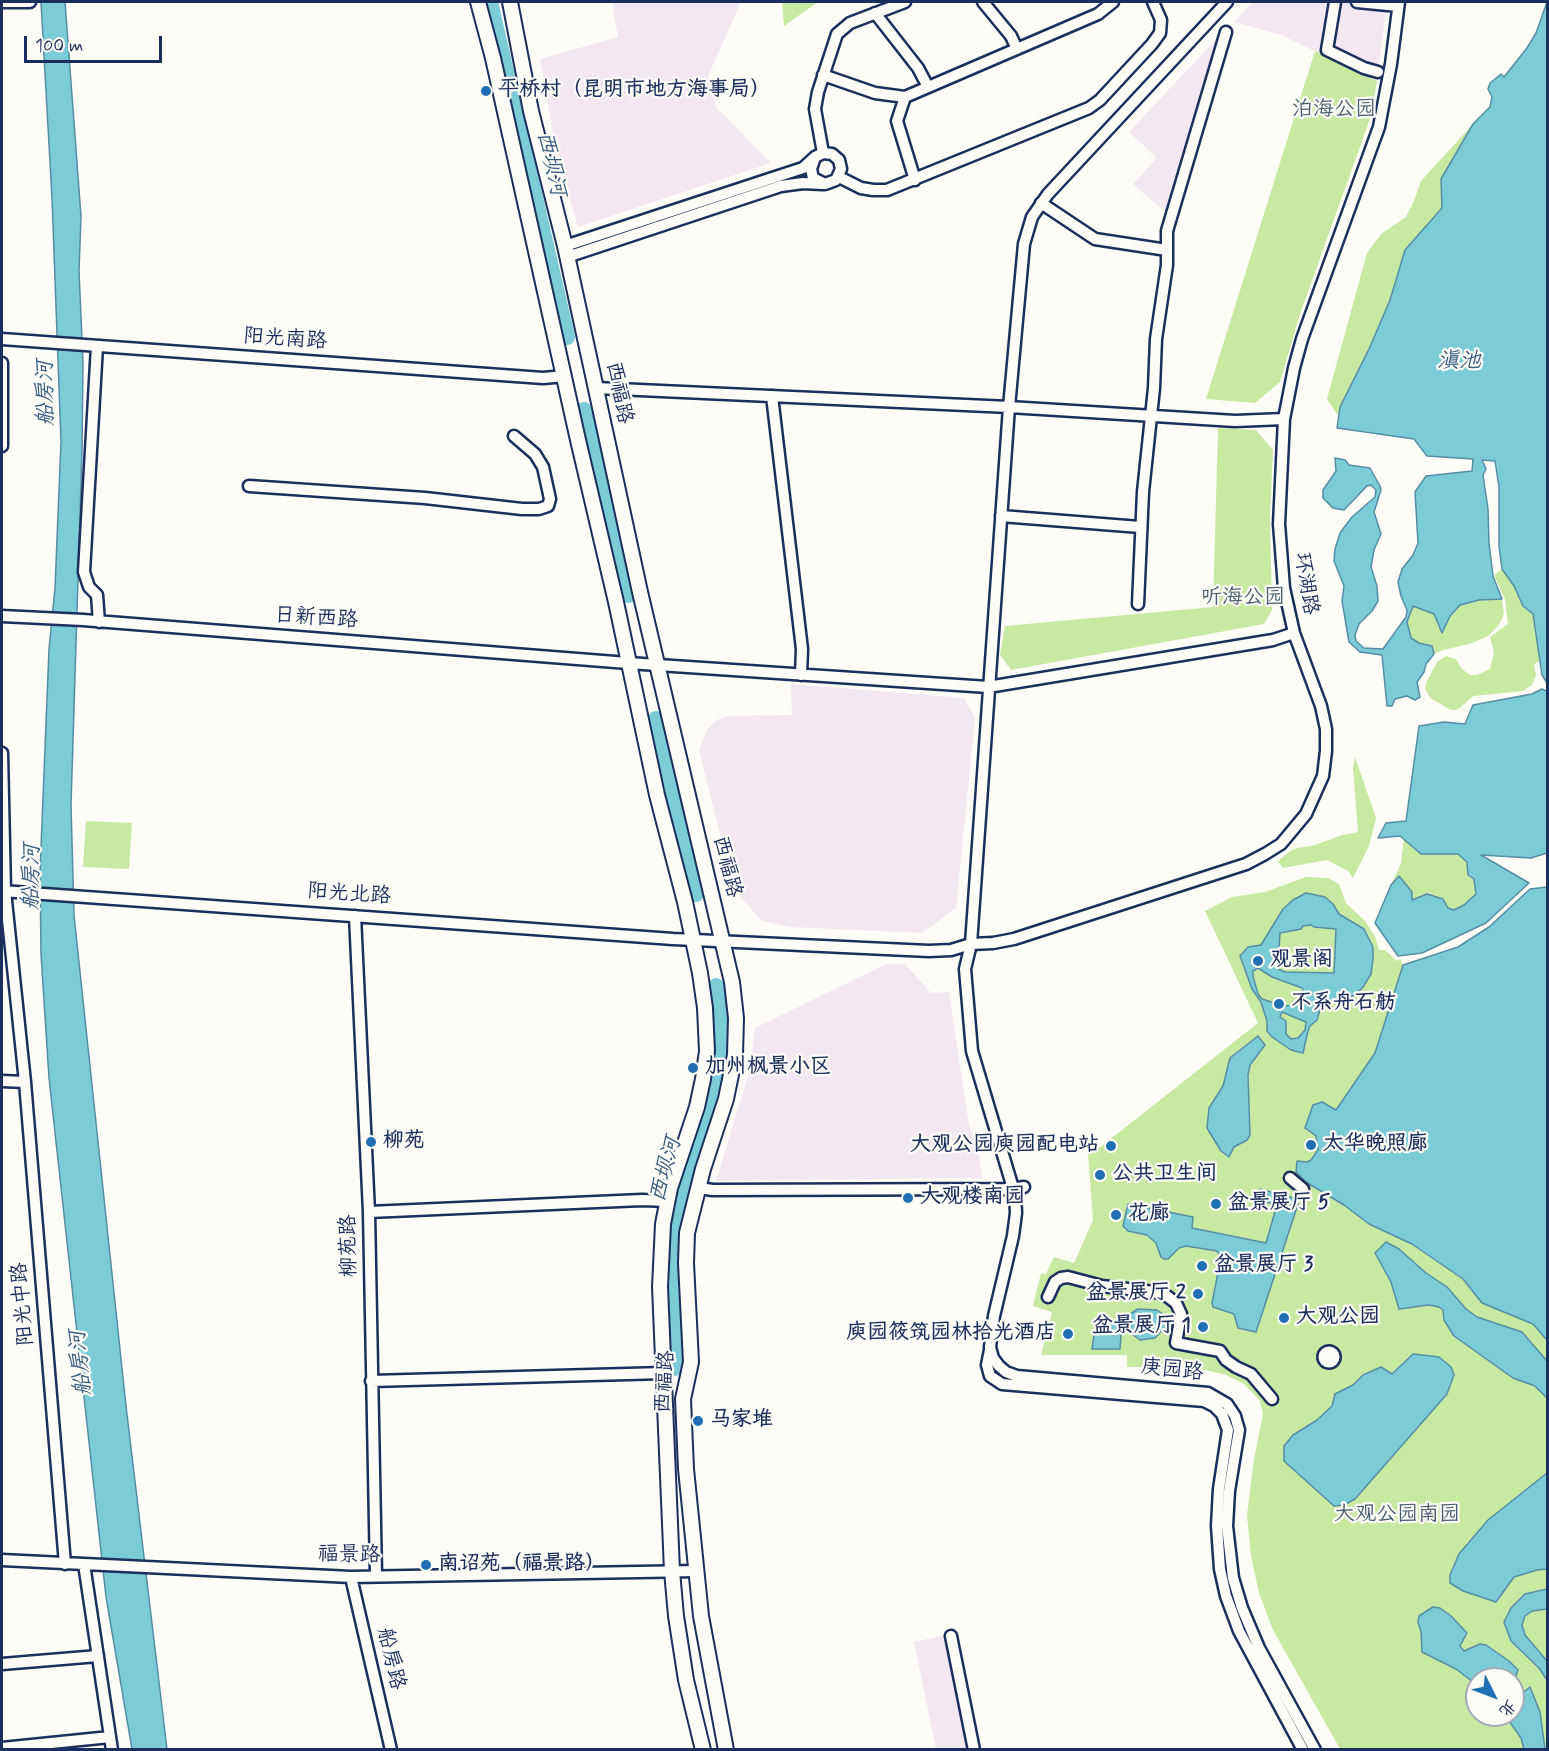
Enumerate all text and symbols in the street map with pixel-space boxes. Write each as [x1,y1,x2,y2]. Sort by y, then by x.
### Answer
scale bar [27,24,165,62]
text: 100 m [35,34,83,58]
place label: 平桥村（昆明市地方海事局） [498,78,771,104]
marker: 平桥村（昆明市地方海事局） [479,84,493,98]
park label: 泊海公园 [1292,98,1376,124]
water label: 西坝河 [530,129,570,199]
street label: 阳光南路 [242,325,328,355]
water label: 滇池 [1437,349,1481,375]
water label: 船房河 [33,360,61,426]
street label: 西福路 [599,360,637,426]
street label: 环湖路 [1288,551,1322,617]
park label: 听海公园 [1201,586,1285,612]
street label: 日新西路 [273,604,359,634]
street label: 西福路 [706,833,746,901]
water label: 船房河 [19,844,47,910]
street label: 阳光北路 [306,880,392,910]
place label: 观景阁 [1270,948,1333,974]
marker: 观景阁 [1251,954,1265,968]
place label: 不系舟石舫 [1291,991,1396,1017]
marker: 不系舟石舫 [1272,997,1286,1011]
place label: 加州枫景小区 [705,1055,831,1081]
marker: 加州枫景小区 [686,1061,700,1075]
place label: 柳苑 [383,1129,425,1155]
place label: 太华晚照廊 [1323,1132,1428,1158]
place label: 大观公园庾园配电站 [910,1133,1099,1159]
marker: 柳苑 [364,1135,378,1149]
water label: 西坝河 [646,1135,688,1205]
marker: 太华晚照廊 [1304,1138,1318,1152]
marker: 大观公园庾园配电站 [1104,1139,1118,1153]
place label: 公共卫生间 [1112,1162,1217,1188]
marker: 公共卫生间 [1093,1168,1107,1182]
place label: 大观楼南园 [920,1185,1025,1211]
marker: 大观楼南园 [901,1191,915,1205]
place label: 盆景展厅 5 [1228,1191,1330,1217]
marker: 盆景展厅 5 [1209,1197,1223,1211]
place label: 花廊 [1128,1202,1170,1228]
marker: 花廊 [1109,1208,1123,1222]
street label: 柳苑路 [337,1214,363,1278]
place label: 盆景展厅 3 [1214,1253,1313,1279]
marker: 盆景展厅 3 [1195,1259,1209,1273]
street label: 阳光中路 [8,1261,40,1347]
place label: 盆景展厅 2 [1086,1281,1186,1307]
marker: 盆景展厅 2 [1191,1287,1205,1301]
place label: 大观公园 [1296,1305,1380,1331]
marker: 大观公园 [1277,1311,1291,1325]
place label: 盆景展厅 1 [1092,1314,1191,1340]
marker: 盆景展厅 1 [1196,1320,1210,1334]
place label: 庾园筱筑园林拾光酒店 [846,1321,1056,1347]
marker: 庾园筱筑园林拾光酒店 [1061,1327,1075,1341]
water label: 船房河 [65,1329,99,1397]
street label: 西福路 [651,1350,681,1414]
street label: 庚园路 [1139,1355,1205,1387]
place label: 马家堆 [710,1408,773,1434]
marker: 马家堆 [691,1414,705,1428]
park label: 大观公园南园 [1334,1503,1460,1529]
street label: 福景路 [317,1543,381,1569]
place label: 南诏苑（福景路） [438,1552,606,1578]
marker: 南诏苑（福景路） [419,1558,433,1572]
street label: 船房路 [371,1625,409,1693]
north arrow [1465,1667,1525,1727]
text: 北 [1494,1695,1520,1721]

